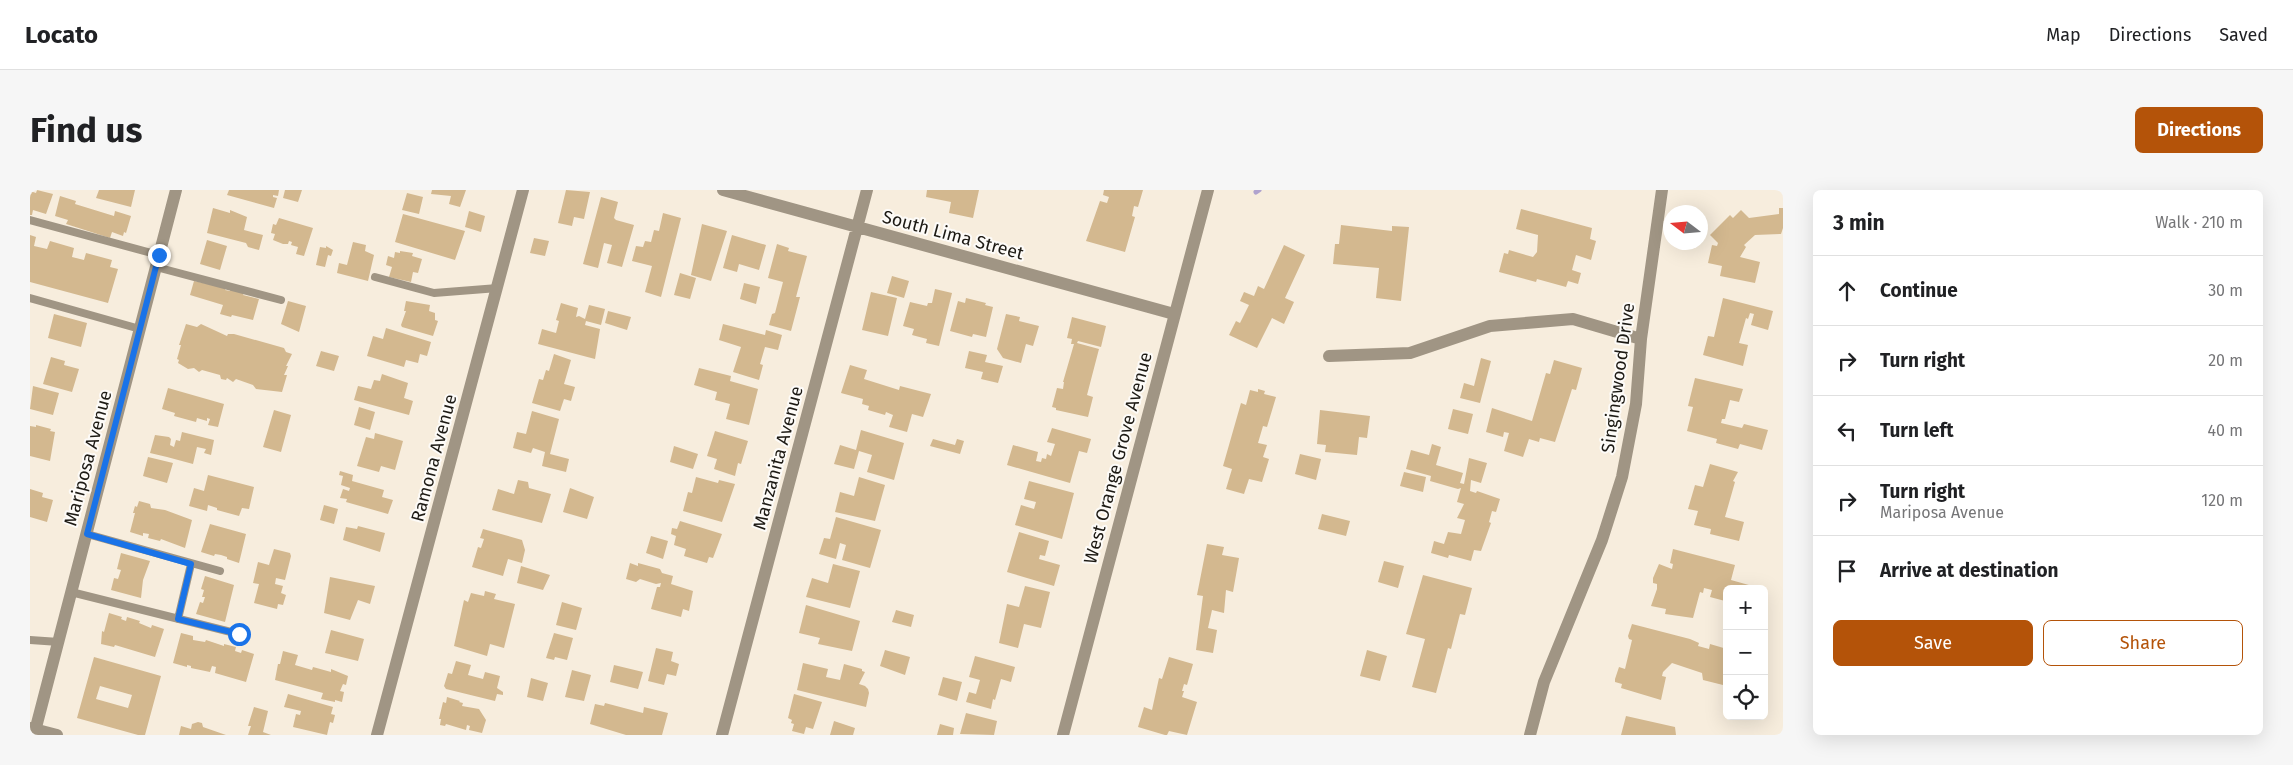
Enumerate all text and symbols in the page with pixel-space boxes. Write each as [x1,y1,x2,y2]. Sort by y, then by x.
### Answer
text: Locato [25,21,98,49]
text: Map [2046,24,2081,46]
text: Directions [2109,24,2191,46]
text: Saved [2219,24,2268,46]
button: Directions [2135,107,2263,153]
text: Find us [30,109,142,151]
north arrow [1663,205,1708,250]
street label: South Lima Street [880,206,1027,265]
text: 3 min [1833,210,1885,236]
text: Walk · 210 m [2155,213,2243,232]
route end [148,244,171,267]
icon: ahead [1833,277,1861,305]
text: Continue [1880,279,1958,302]
text: 30 m [2208,281,2243,300]
street label: Singingwood Drive [1597,301,1639,455]
icon: right [1833,347,1861,375]
text: Turn right [1880,349,1965,372]
street label: West Orange Grove Avenue [1079,350,1157,566]
text: 20 m [2208,351,2243,370]
street label: Manzanita Avenue [748,384,808,532]
street label: Mariposa Avenue [59,388,117,528]
street label: Ramona Avenue [406,392,462,524]
icon: left [1833,417,1861,445]
text: Turn left [1880,419,1954,442]
text: 40 m [2208,421,2243,440]
text: Turn right [1880,480,1965,503]
icon: right [1833,487,1861,515]
text: 120 m [2201,491,2243,510]
text: Mariposa Avenue [1880,503,2004,522]
icon: arrive [1833,557,1861,585]
text: Arrive at destination [1880,559,2059,582]
map controls [1723,585,1768,720]
button: + [1723,585,1768,630]
button: Save [1833,620,2033,666]
button: Share [2043,620,2243,666]
route start [228,623,251,646]
button: − [1723,630,1768,675]
button: locate [1723,675,1768,720]

